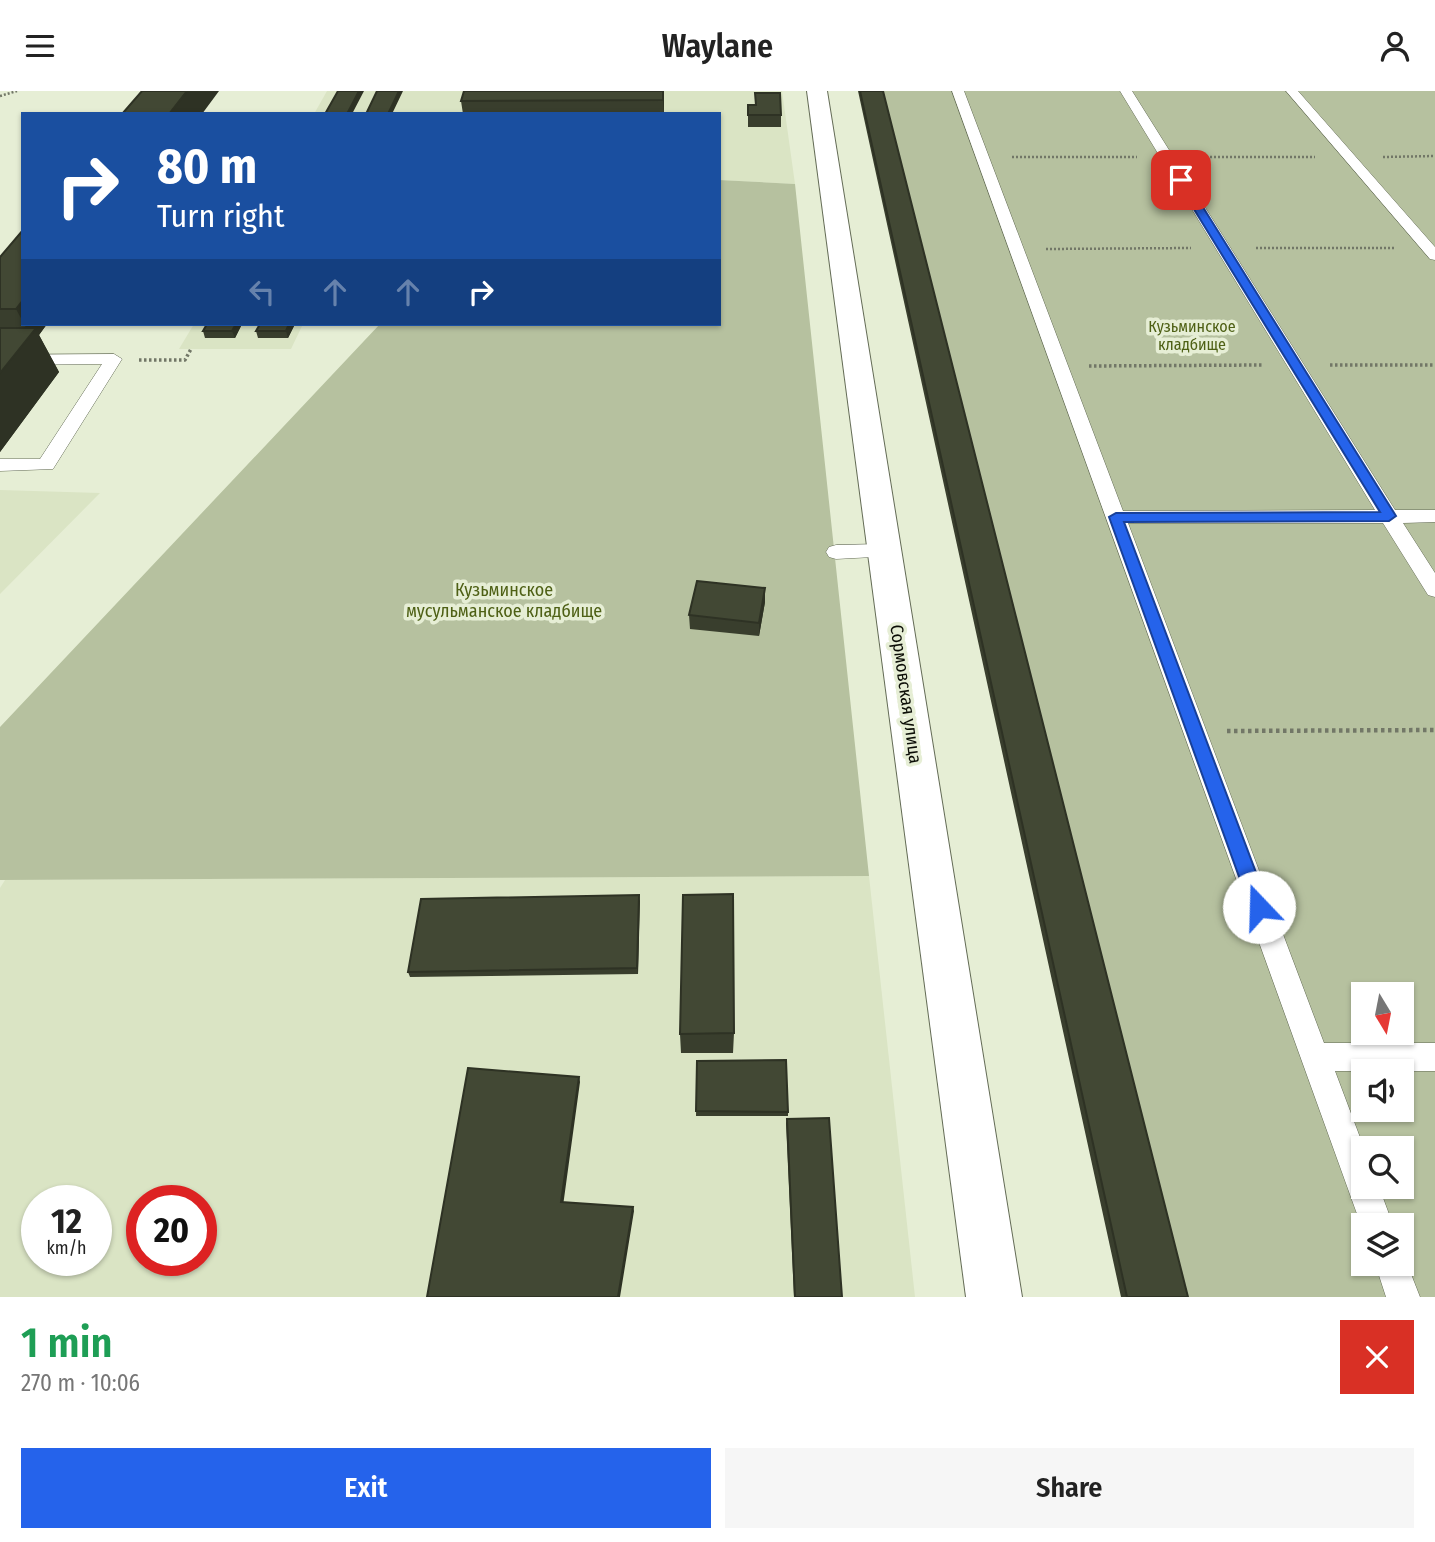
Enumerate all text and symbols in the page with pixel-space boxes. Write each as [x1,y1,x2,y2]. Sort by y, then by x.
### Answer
icon: menu [21,27,59,65]
text: Waylane [662,27,773,65]
icon: person [1376,27,1414,65]
text: 80 m [157,137,257,196]
icon: right [42,140,133,231]
pin [1151,150,1211,210]
icon: arrive [1162,161,1200,199]
text: Turn right [157,197,284,235]
icon: left [243,273,281,311]
icon: ahead [316,273,354,311]
icon: ahead [389,273,427,311]
icon: right [462,273,500,311]
park label: Кузьминское кладбище [1148,317,1236,354]
park label: Кузьминское мусульманское кладбище [406,579,602,622]
street label: Сормовская улица [885,623,927,765]
position arrow [1222,870,1296,944]
north arrow [1351,982,1414,1045]
map controls [1351,982,1414,1276]
button: sound [1351,1059,1414,1122]
button: search [1351,1136,1414,1199]
speed limit sign: 20 [126,1185,217,1276]
text: 12 [51,1200,82,1242]
button: layers [1351,1213,1414,1276]
text: km/h [46,1237,87,1259]
text: 1 min [21,1318,112,1368]
button: close [1340,1320,1414,1394]
text: 270 m · 10:06 [21,1369,140,1397]
button: Exit [21,1448,711,1528]
button: Share [725,1448,1414,1528]

